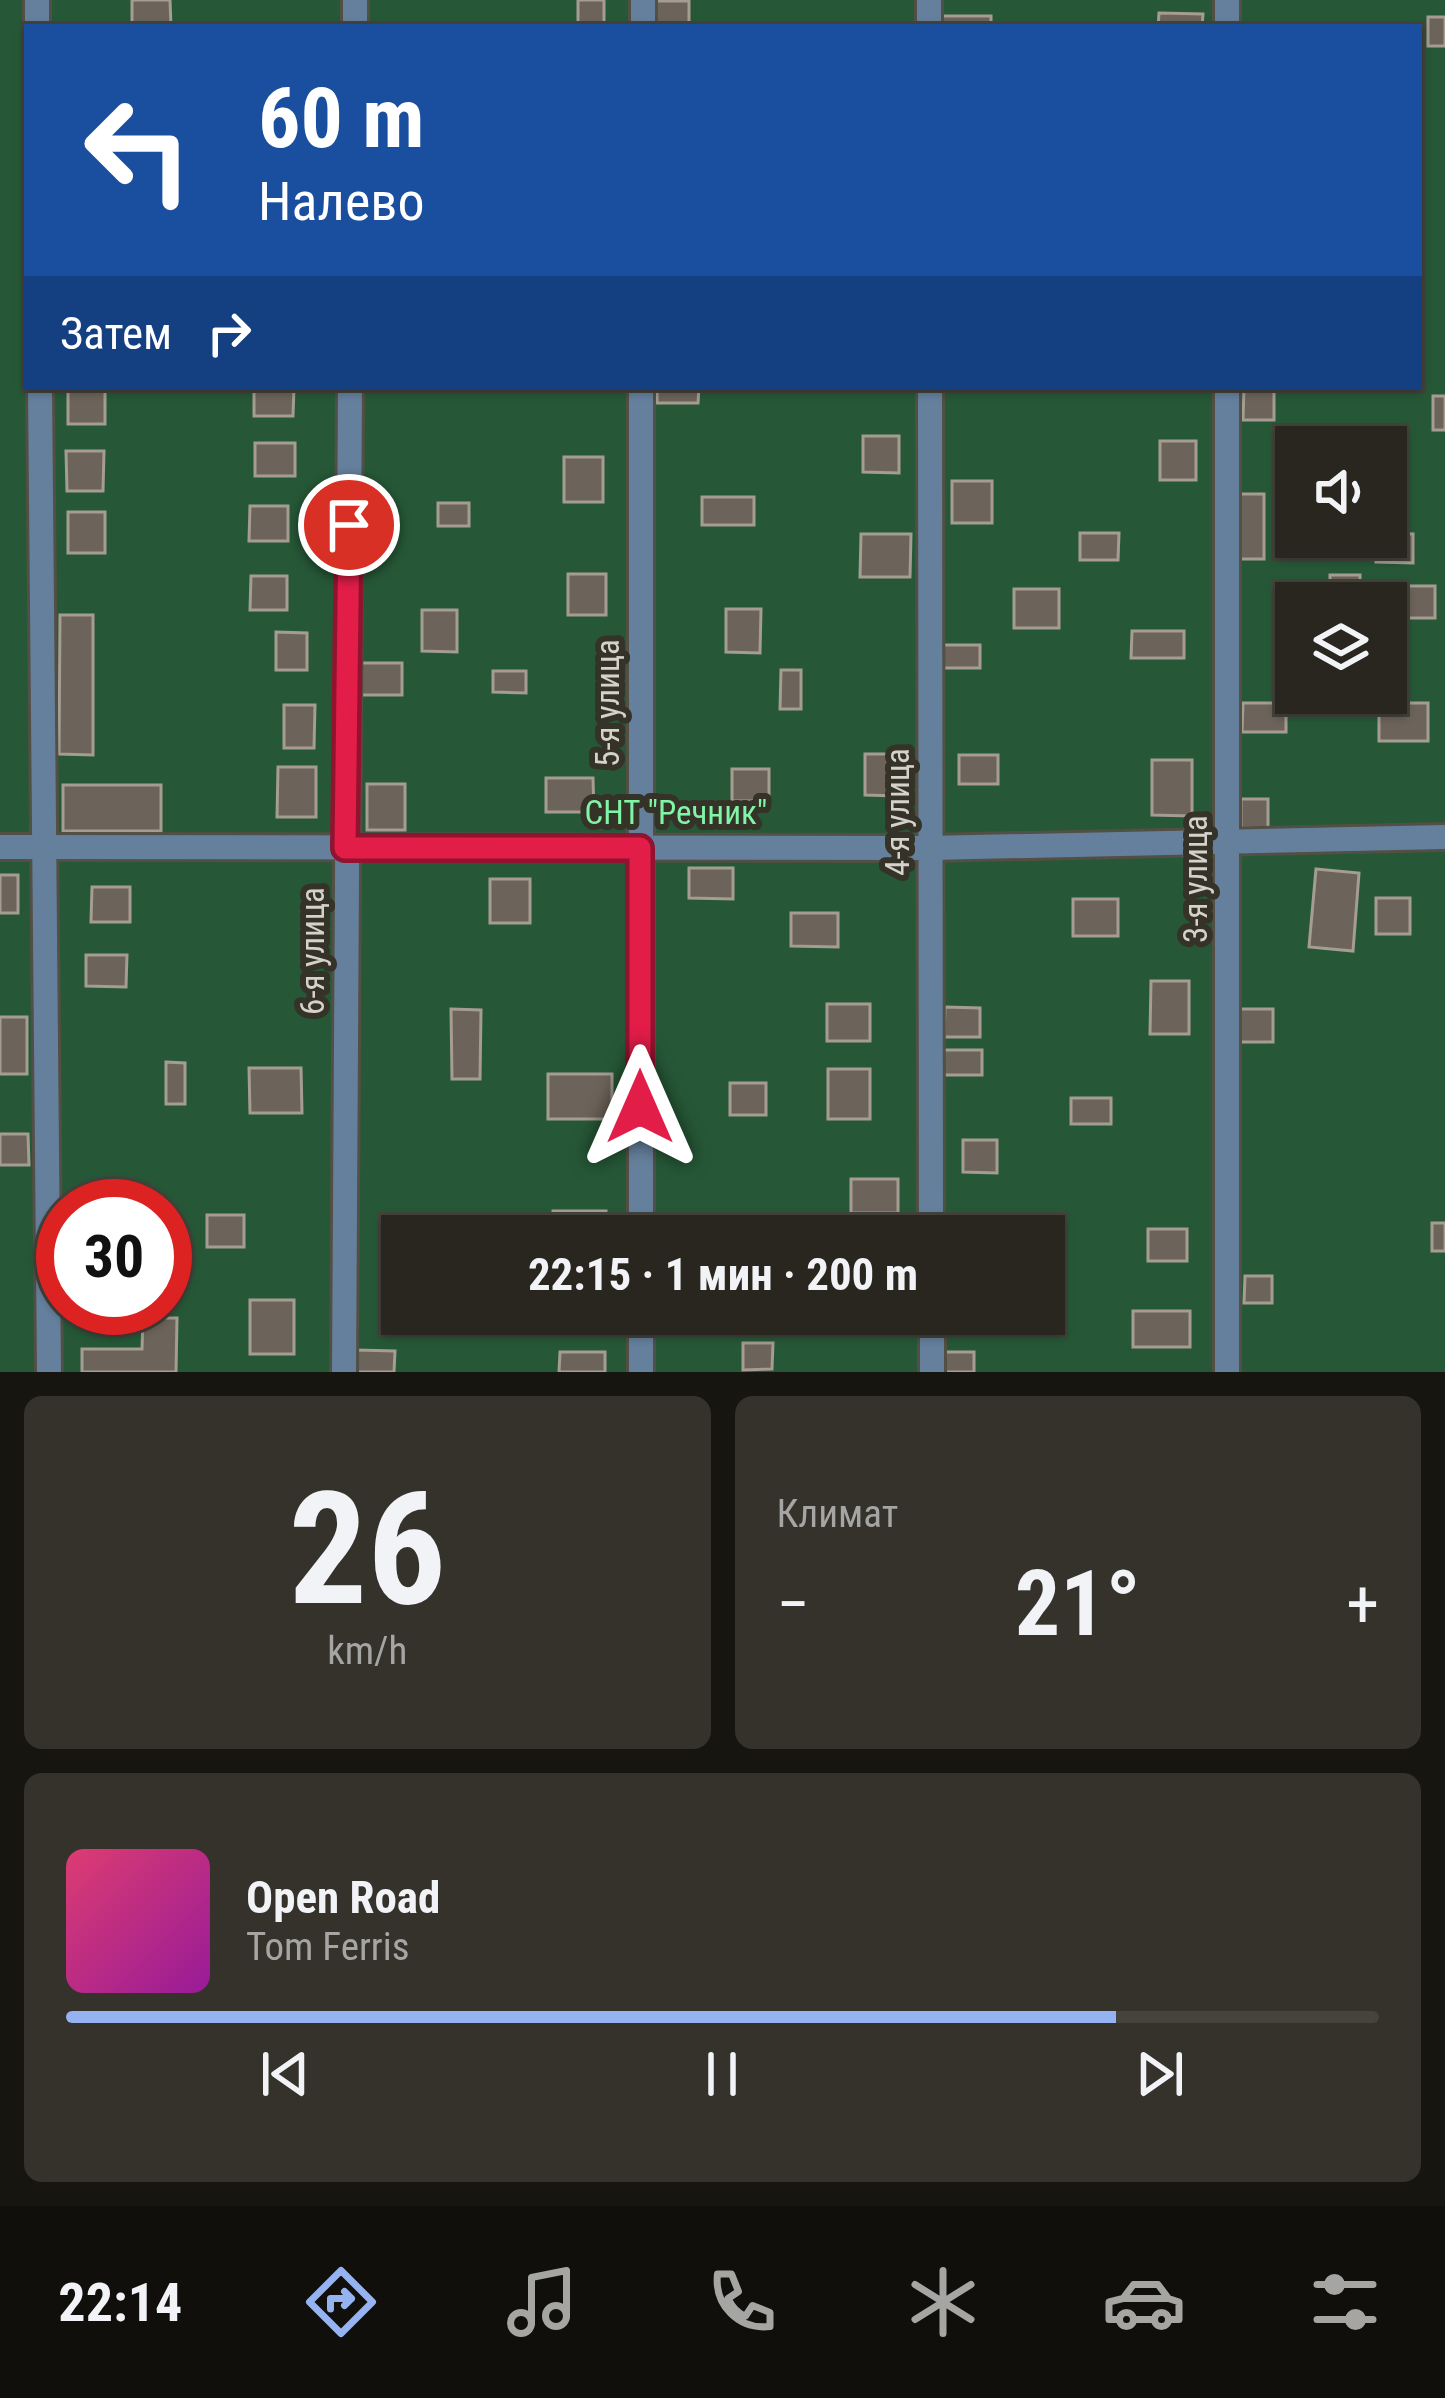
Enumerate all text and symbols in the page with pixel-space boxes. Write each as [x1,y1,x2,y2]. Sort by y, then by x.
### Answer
text: 60 m [258,69,425,168]
icon: left [60,72,216,228]
text: Налево [258,170,425,233]
icon: right [196,300,262,366]
text: Затем [60,307,172,360]
map controls [1275,426,1407,714]
button: sound [1275,426,1407,558]
pin [298,474,400,576]
icon: arrive [316,492,382,558]
button: layers [1275,582,1407,714]
street label: 5-я улица [588,639,627,767]
street label: 4-я улица [878,748,917,876]
park label: СНТ "Речник" [585,793,767,832]
street label: 3-я улица [1176,815,1215,943]
street label: 6-я улица [293,887,332,1015]
position arrow [577,1044,703,1170]
speed limit sign: 30 [36,1179,192,1335]
text: 22:15 · 1 мин · 200 m [528,1248,918,1301]
text: 26 [288,1458,446,1641]
text: Климат [777,1491,898,1537]
text: 21° [1015,1552,1141,1657]
text: − [777,1566,810,1643]
text: + [1346,1566,1379,1643]
text: km/h [327,1628,407,1674]
text: Open Road [246,1871,440,1924]
text: Tom Ferris [246,1924,409,1970]
icon: previous [252,2041,318,2107]
icon: pause [689,2041,755,2107]
icon: next [1127,2041,1193,2107]
icon: directions [299,2260,383,2344]
icon: music [500,2260,584,2344]
icon: phone [700,2260,784,2344]
icon: climate [901,2260,985,2344]
icon: car [1102,2260,1186,2344]
icon: filters [1303,2260,1387,2344]
text: 22:14 [58,2271,182,2334]

